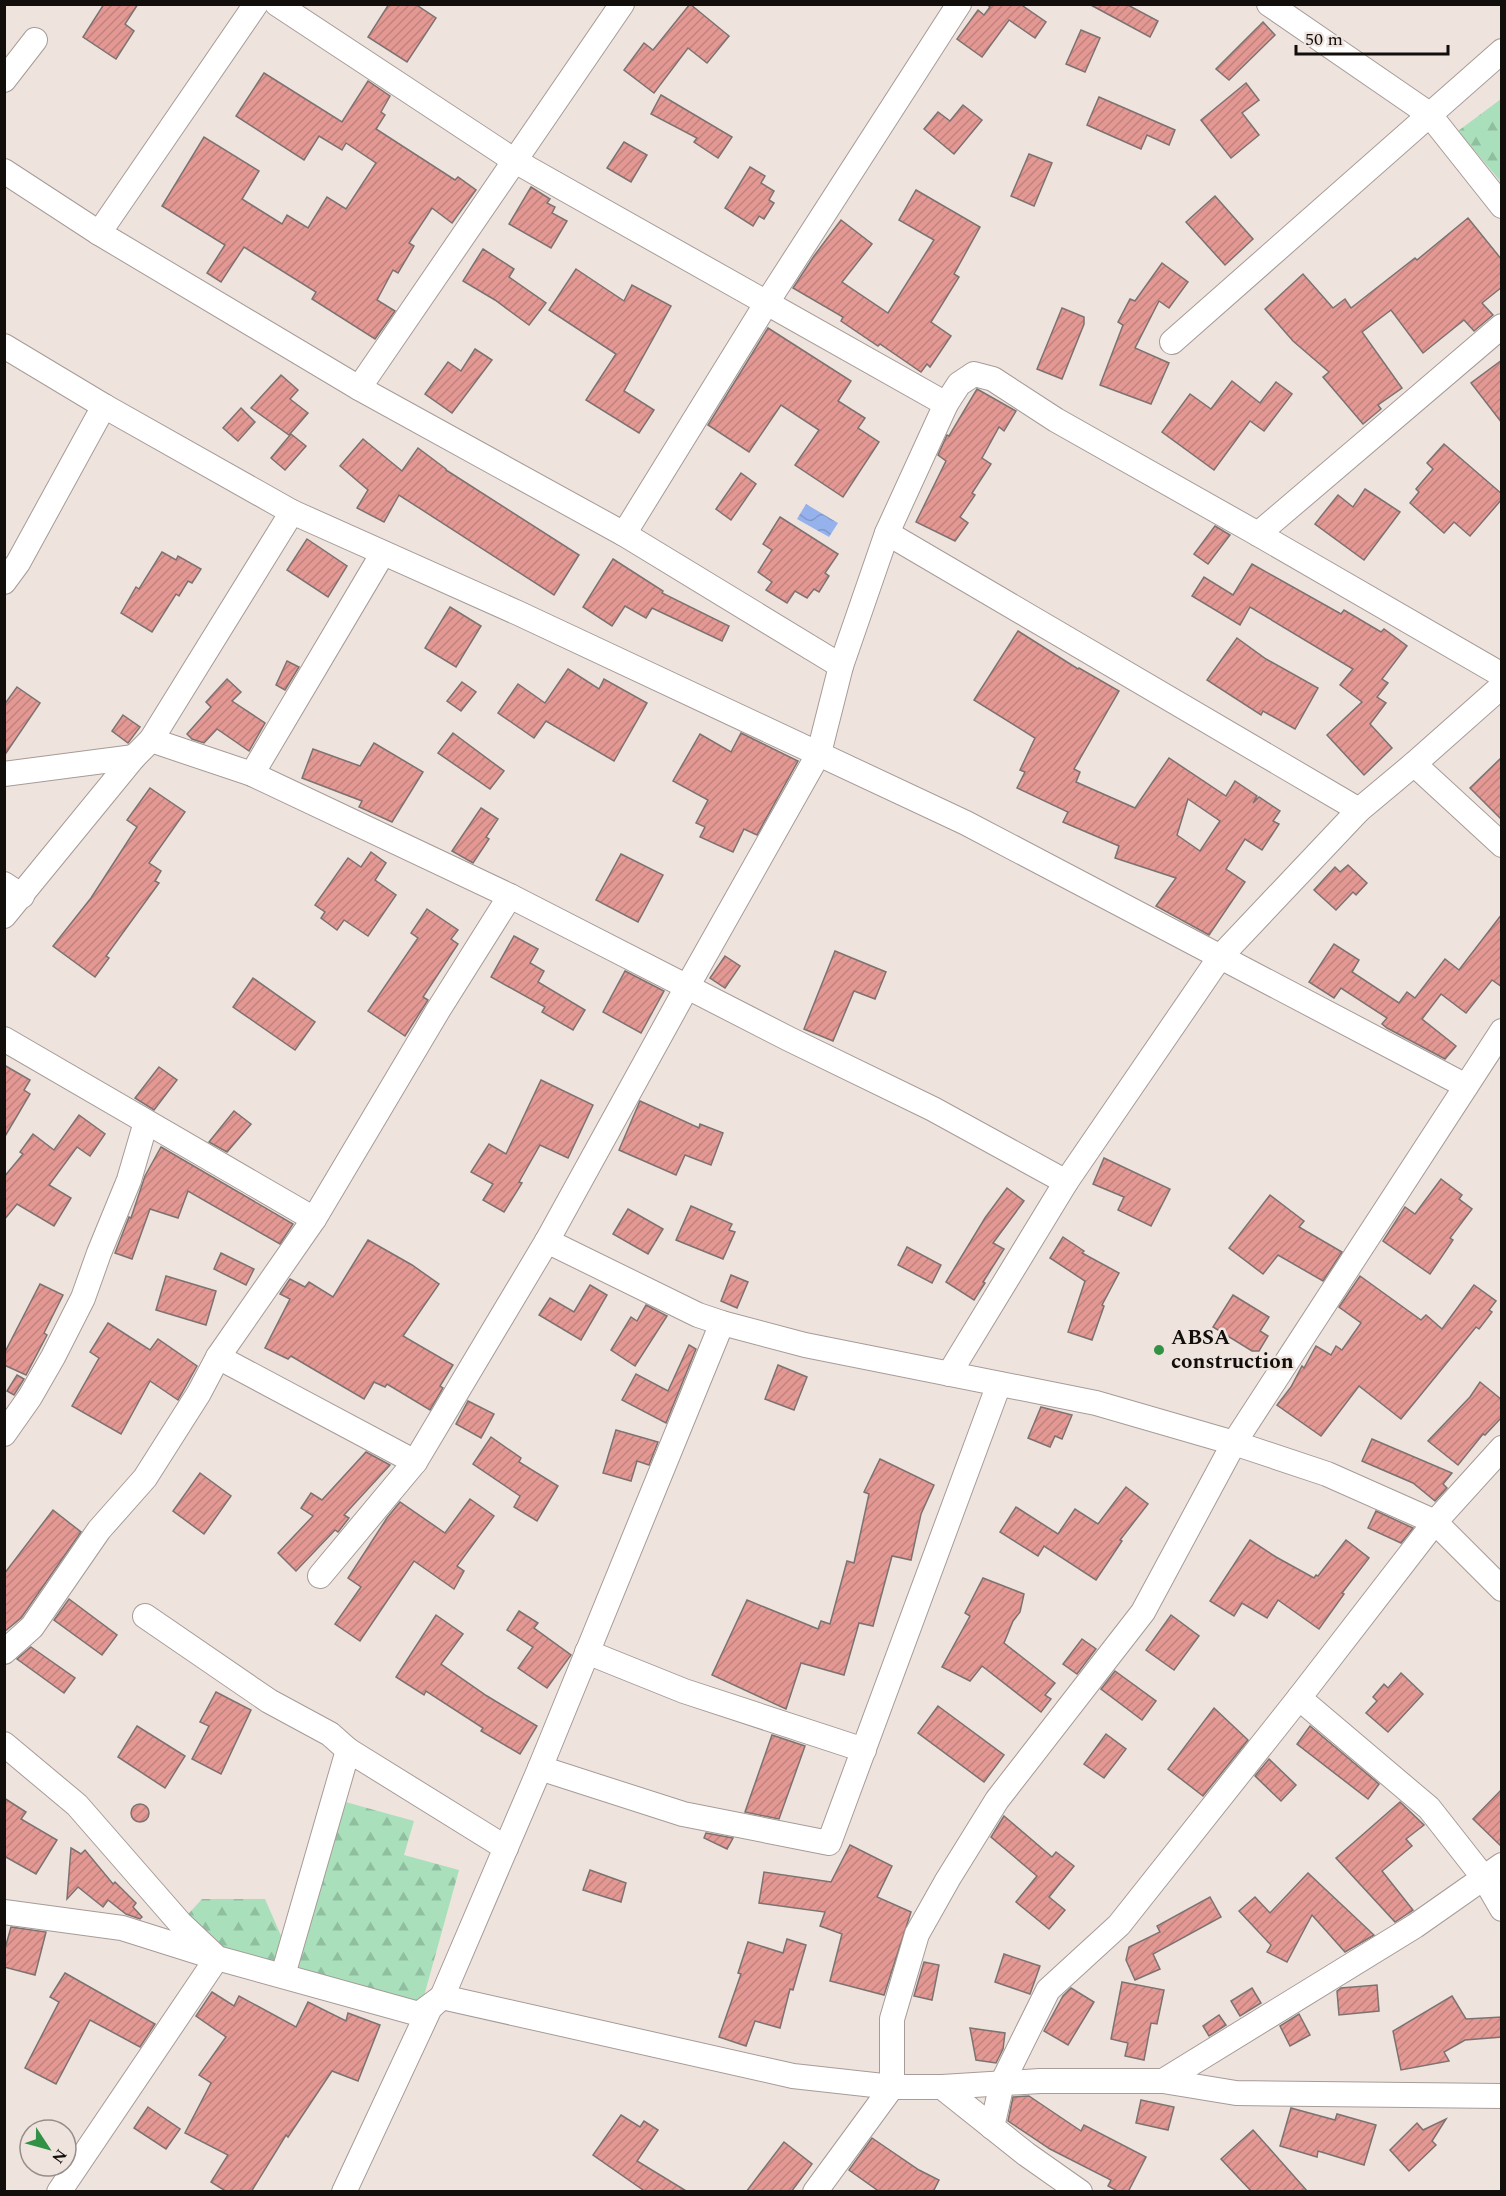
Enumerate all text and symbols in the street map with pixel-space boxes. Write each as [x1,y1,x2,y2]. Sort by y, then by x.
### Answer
scale bar [1296,18,1448,56]
text: 50 m [1305,26,1343,53]
place label: ABSA construction [1171,1322,1294,1378]
marker: ABSA construction [1152,1343,1166,1357]
north arrow [18,2118,78,2178]
text: N [46,2144,73,2169]

